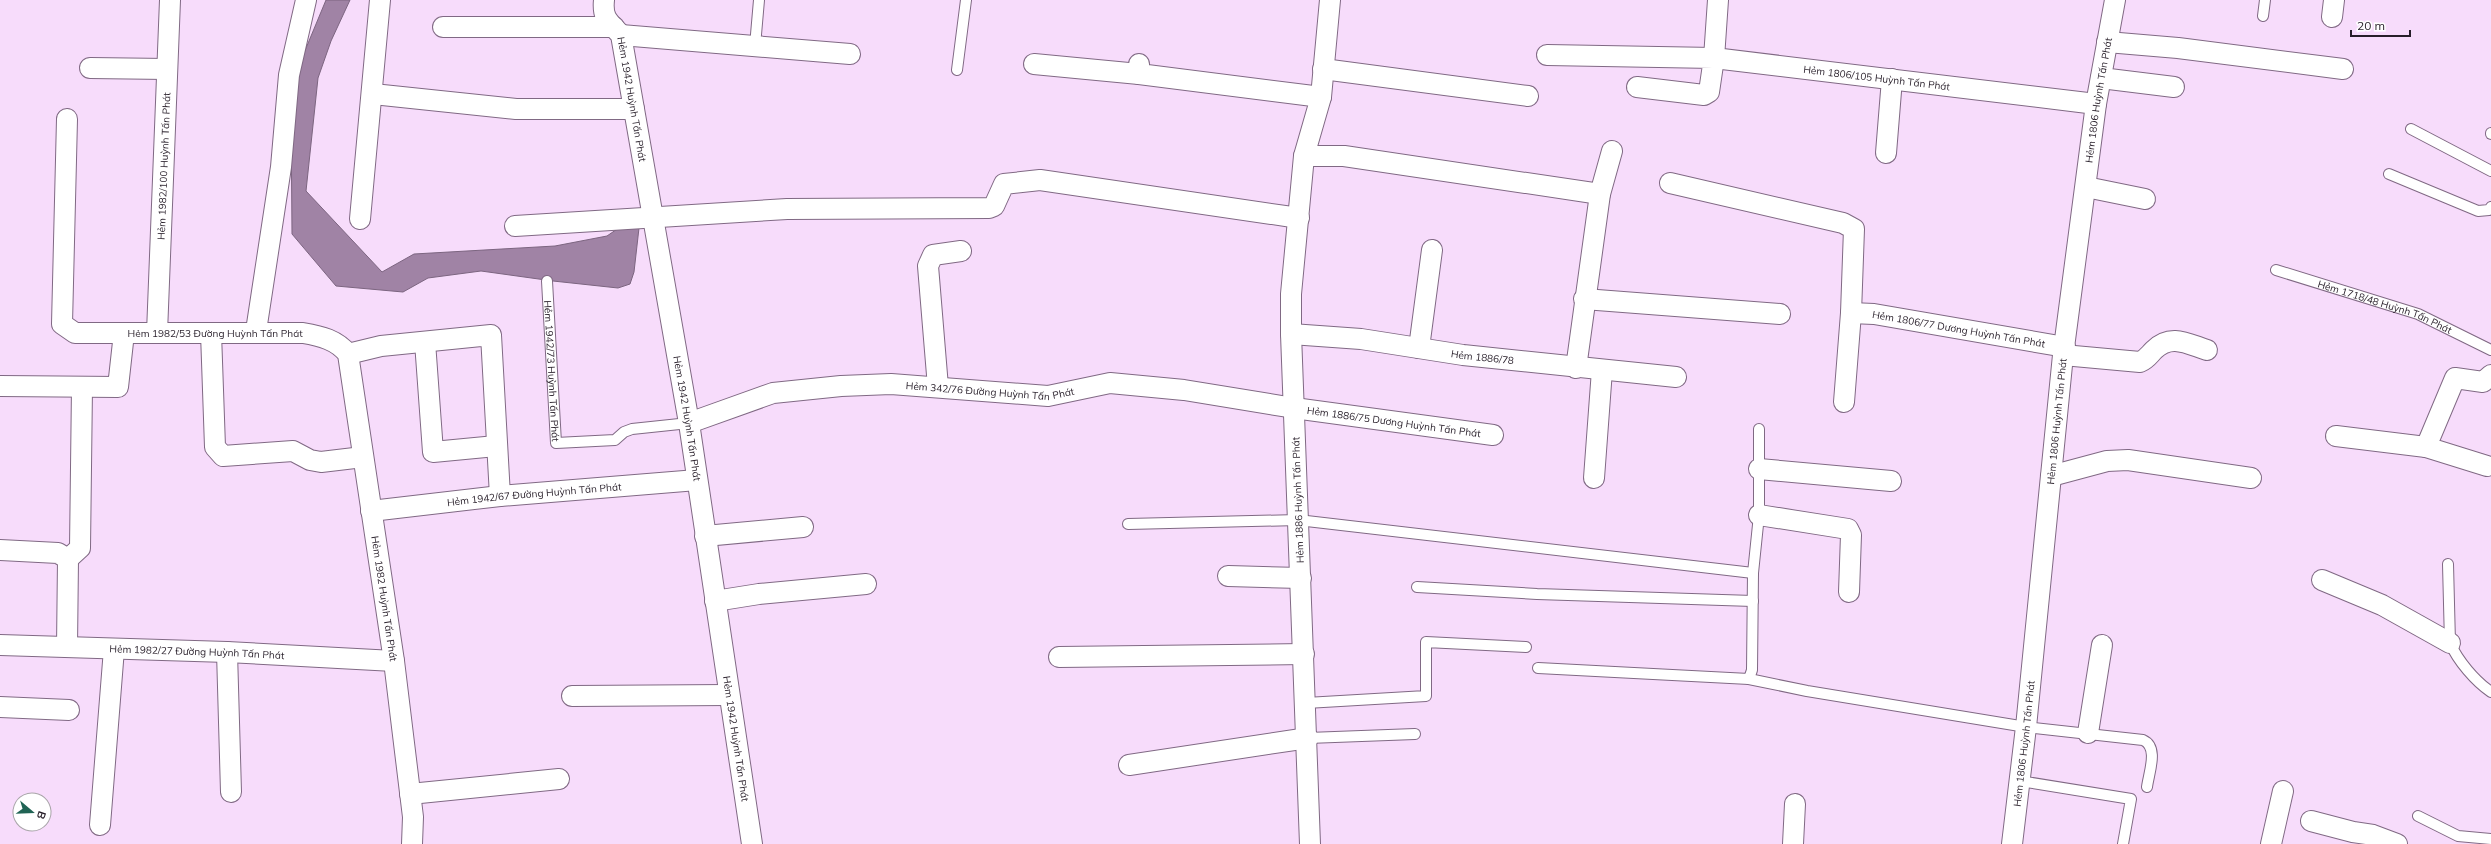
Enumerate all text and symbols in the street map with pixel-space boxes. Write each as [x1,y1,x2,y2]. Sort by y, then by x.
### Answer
scale bar [2351,12,2410,38]
text: 20 m [2357,18,2385,33]
street label: Hẻm 1942 Huỳnh Tấn Phát [615,36,650,163]
street label: Hẻm 1806 Huỳnh Tấn Phát [2082,36,2115,164]
street label: Hẻm 1806/105 Huỳnh Tấn Phát [1803,62,1951,93]
street label: Hẻm 1982/100 Huỳnh Tấn Phát [154,92,173,240]
street label: Hẻm 1718/48 Huỳnh Tấn Phát [2316,277,2455,336]
street label: Hẻm 1942/73 Huỳnh Tấn Phát [542,300,562,442]
street label: Hẻm 1806/77 Dương Huỳnh Tấn Phát [1871,307,2047,350]
street label: Hẻm 1982/53 Đường Huỳnh Tấn Phát [128,327,303,340]
street label: Hẻm 1886/78 [1450,347,1515,367]
street label: Hẻm 1942 Huỳnh Tấn Phát [671,355,704,482]
street label: Hẻm 1806 Huỳnh Tấn Phát [2044,357,2069,485]
street label: Hẻm 342/76 Đường Huỳnh Tấn Phát [905,379,1076,403]
street label: Hẻm 1886/75 Dương Huỳnh Tấn Phát [1306,403,1482,440]
street label: Hẻm 1886 Huỳnh Tấn Phát [1289,436,1307,563]
street label: Hẻm 1942/67 Đường Huỳnh Tấn Phát [446,480,622,509]
street label: Hẻm 1982 Huỳnh Tấn Phát [369,535,401,663]
street label: Hẻm 1982/27 Đường Huỳnh Tấn Phát [109,642,285,662]
street label: Hẻm 1942 Huỳnh Tấn Phát [720,675,752,803]
street label: Hẻm 1806 Huỳnh Tấn Phát [2010,680,2037,807]
north arrow [12,792,52,832]
text: B [33,809,49,822]

